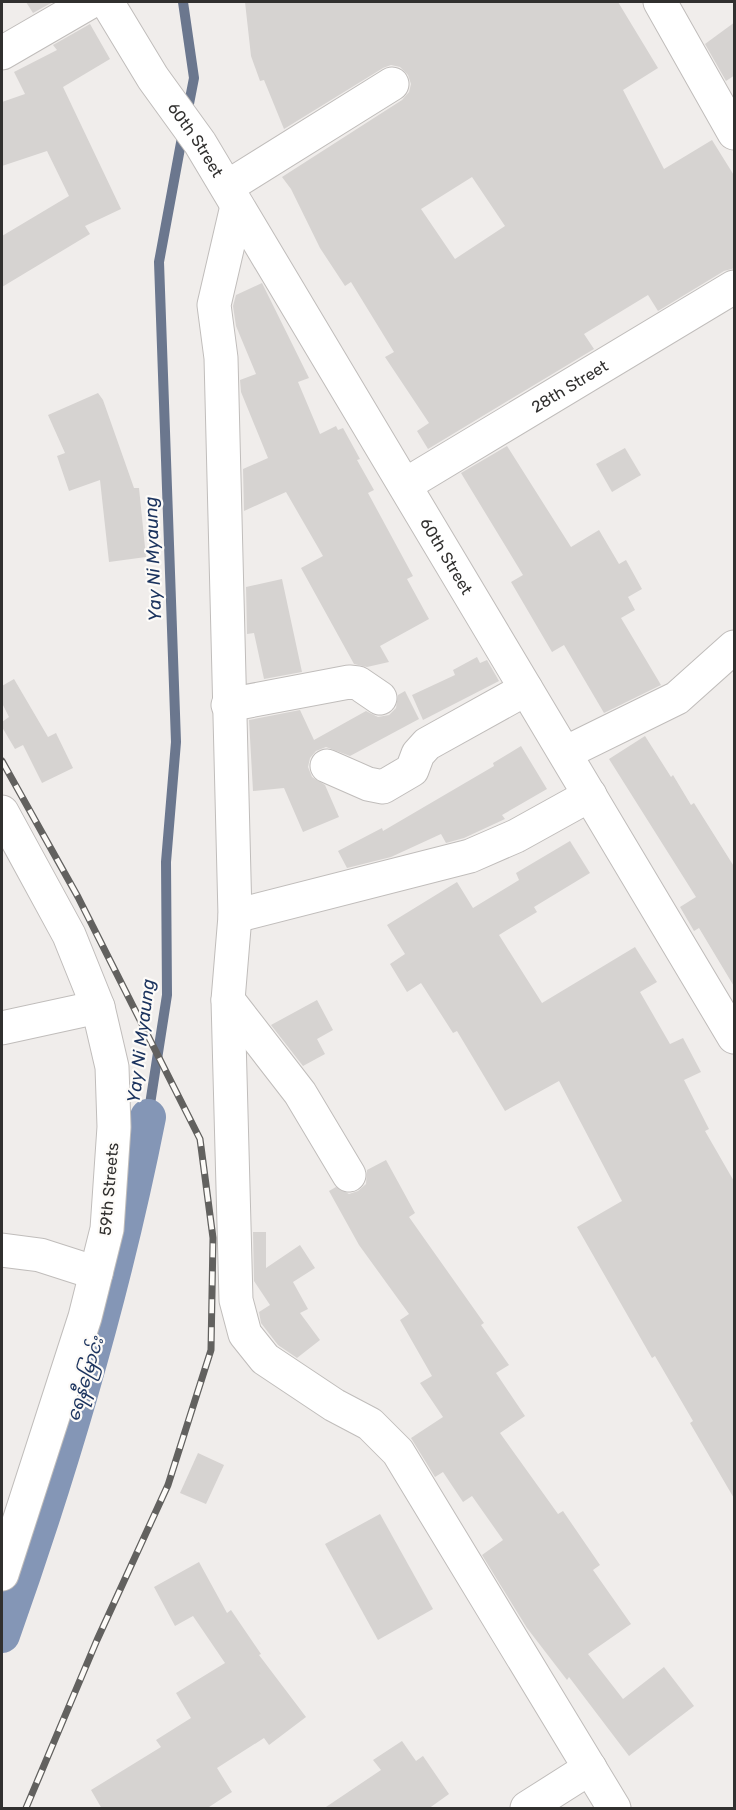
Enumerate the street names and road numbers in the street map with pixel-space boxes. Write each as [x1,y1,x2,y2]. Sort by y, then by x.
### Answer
street label: 60th Street [164,98,228,180]
street label: 28th Street [528,356,611,416]
street label: 60th Street [416,514,477,598]
street label: 59th Streets [95,1142,123,1236]

